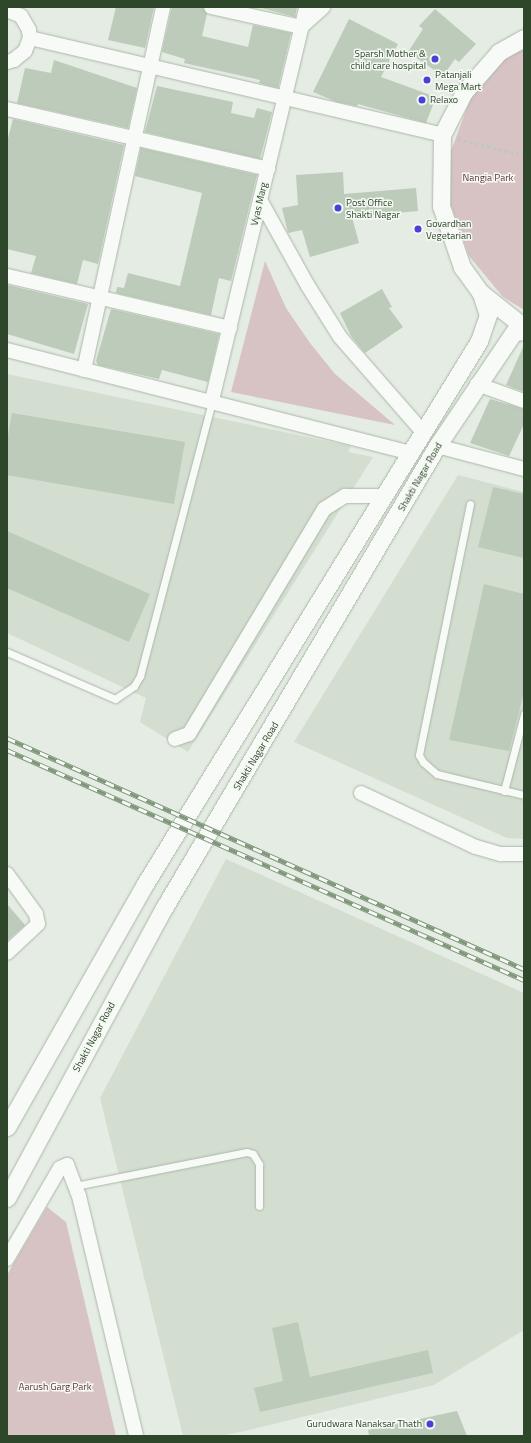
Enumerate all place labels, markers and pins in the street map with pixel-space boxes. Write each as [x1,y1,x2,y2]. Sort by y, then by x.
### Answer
place label: Sparsh Mother & child care hospital [351,47,426,70]
marker: Sparsh Mother & child care hospital [429,53,441,65]
place label: Patanjali Mega Mart [435,68,481,92]
marker: Patanjali Mega Mart [422,75,432,85]
place label: Relaxo [430,94,458,106]
marker: Relaxo [417,95,427,105]
place label: Post Office Shakti Nagar [346,196,400,220]
marker: Post Office Shakti Nagar [333,203,343,213]
place label: Govardhan Vegetarian [426,217,471,240]
marker: Govardhan Vegetarian [413,224,423,234]
place label: Gurudwara Nanaksar Thath [306,1418,422,1430]
marker: Gurudwara Nanaksar Thath [425,1419,435,1429]

